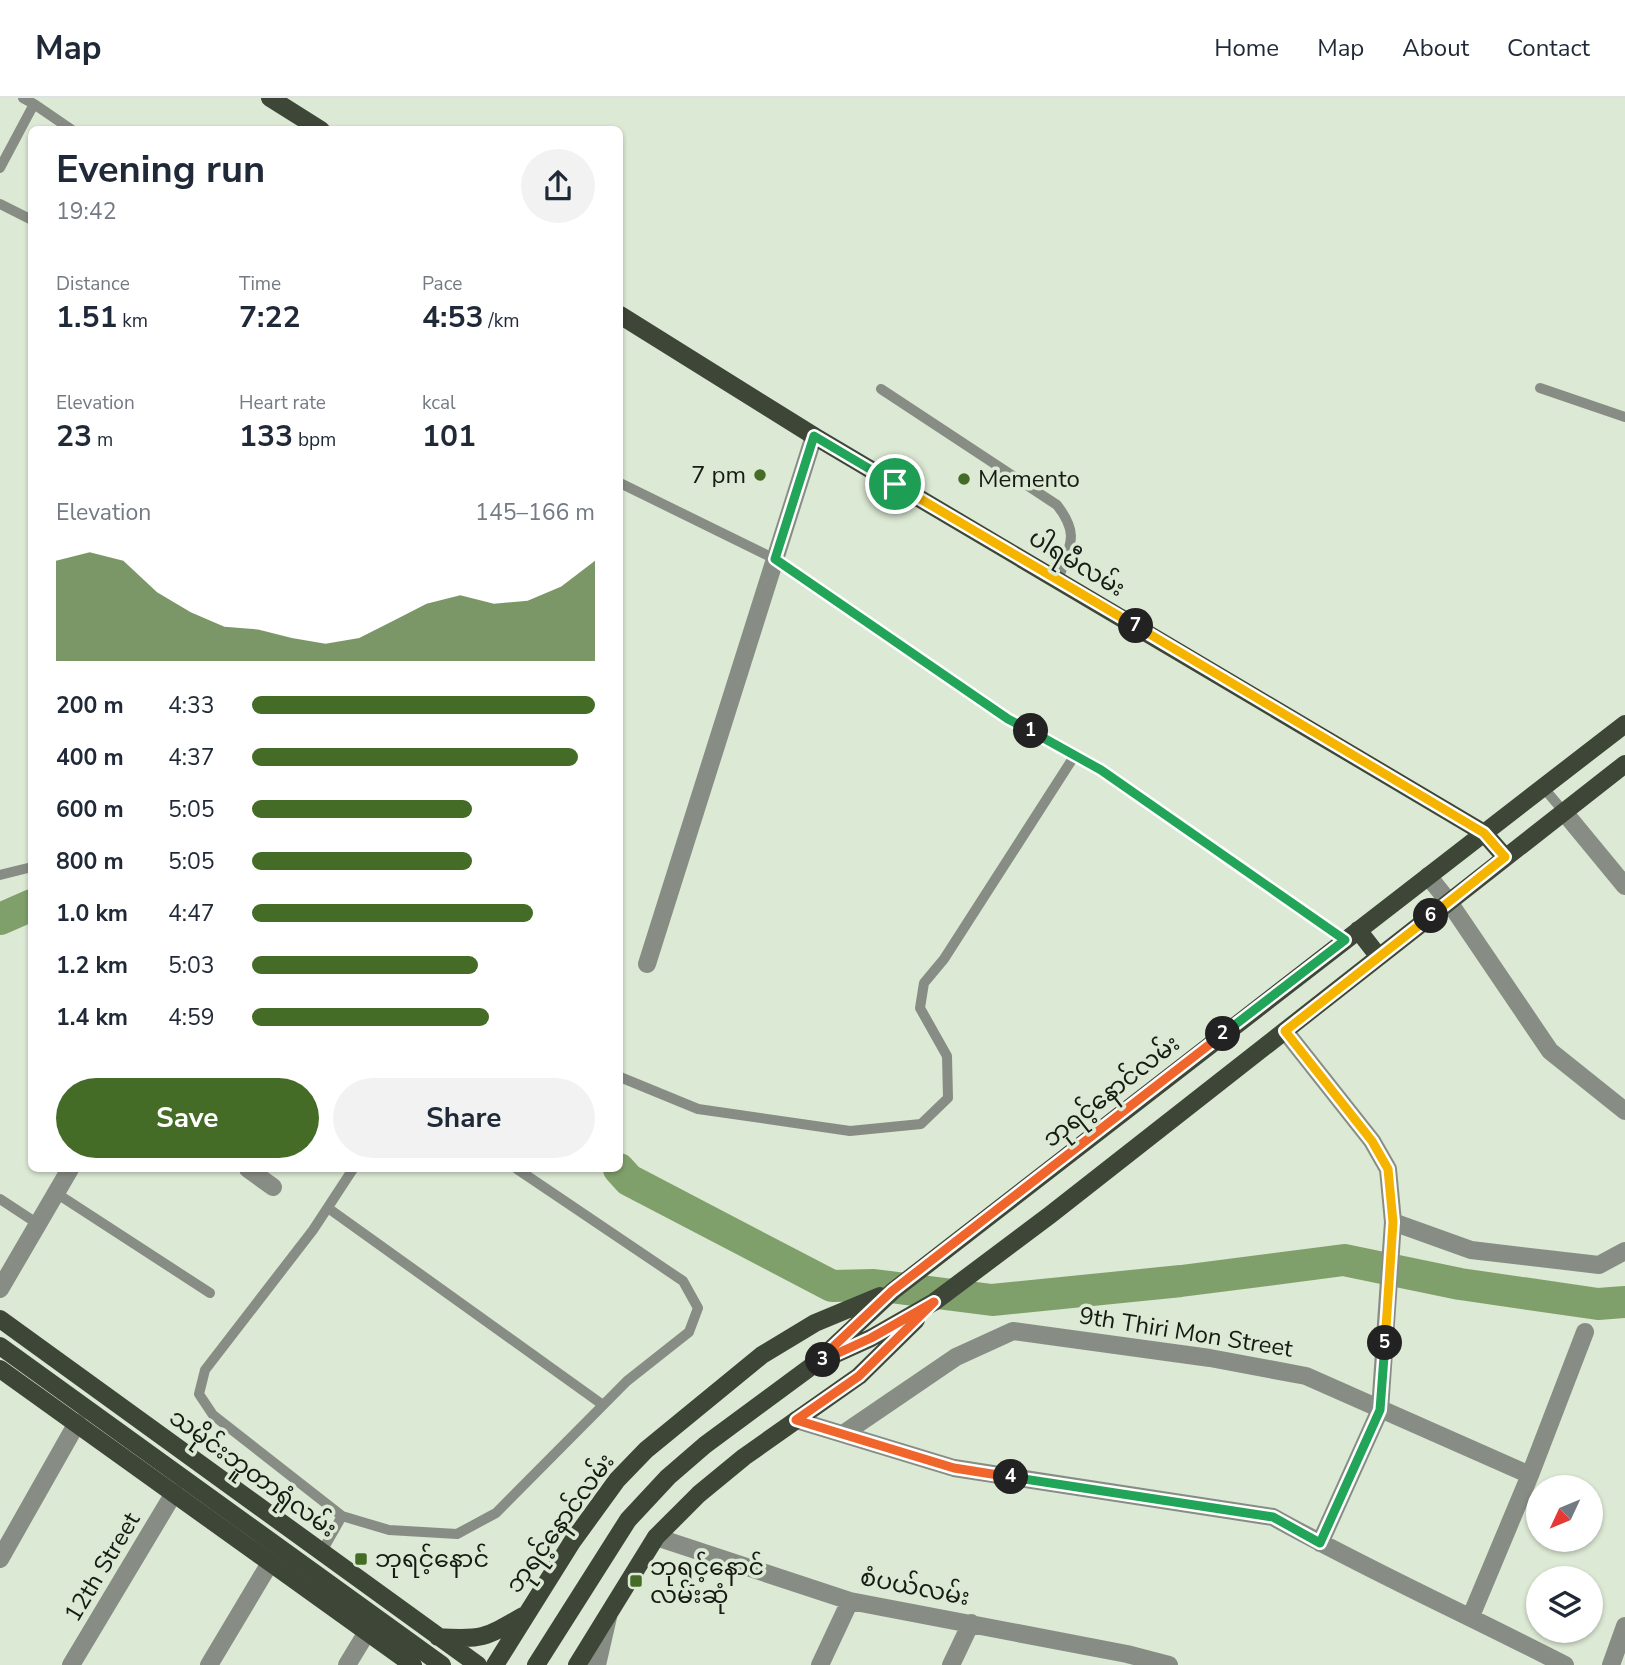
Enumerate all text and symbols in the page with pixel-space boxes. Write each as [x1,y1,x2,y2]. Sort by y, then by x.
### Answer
text: Map [35,26,102,71]
text: Home [1214,32,1279,64]
text: Map [1317,32,1364,64]
text: About [1402,32,1469,64]
text: Contact [1507,32,1590,64]
text: Evening run [56,144,265,195]
button: share [521,149,595,223]
text: 19:42 [56,196,116,227]
text: Distance [56,271,130,297]
text: Time [239,271,281,297]
text: Pace [422,271,462,297]
text: 1.51 [56,297,117,338]
text: 7:22 [239,297,300,338]
text: 4:53 [422,297,483,338]
text: km [117,308,148,334]
text: /km [483,308,519,334]
text: Elevation [56,390,135,416]
text: Heart rate [239,390,326,416]
text: kcal [422,390,456,416]
text: 23 [56,416,92,457]
text: 133 [239,416,293,457]
text: 101 [422,416,476,457]
text: m [92,427,113,453]
text: bpm [293,427,336,453]
pin [865,454,925,514]
place label: 7 pm [691,459,746,491]
place label: Memento [978,463,1080,495]
icon: arrive [876,465,914,503]
marker: 7 pm [752,467,768,483]
marker: Memento [956,471,972,487]
text: Elevation [56,497,151,528]
text: 145–166 m [475,497,595,528]
street label: ပါရမီလမ်း [1021,522,1131,607]
pin: 7 [1118,608,1154,644]
text: 7 [1130,612,1141,638]
text: 200 m [56,690,124,721]
text: 4:33 [168,690,215,721]
pin: 1 [1014,714,1048,748]
text: 1 [1025,717,1036,743]
text: 400 m [56,742,124,773]
text: 4:37 [168,742,215,773]
text: 600 m [56,794,124,825]
text: 5:05 [168,794,215,825]
text: 800 m [56,846,124,877]
text: 5:05 [168,846,215,877]
text: 1.0 km [56,898,128,929]
text: 4:47 [168,898,215,929]
pin: 6 [1414,898,1448,934]
text: 6 [1425,902,1436,928]
text: 1.2 km [56,950,128,981]
text: 5:03 [168,950,215,981]
text: 1.4 km [56,1002,128,1033]
text: 4:59 [168,1002,215,1033]
pin: 2 [1206,1016,1240,1052]
text: 2 [1217,1020,1228,1046]
street label: ဘုရင့်နောင်လမ်း [1036,1027,1188,1157]
button: Save [56,1078,319,1158]
button: Share [333,1078,595,1158]
street label: 9th Thiri Mon Street [1077,1299,1296,1365]
pin: 5 [1368,1326,1402,1360]
text: 5 [1379,1329,1390,1355]
pin: 3 [806,1342,840,1378]
text: 3 [817,1346,828,1372]
street label: သမိုင်းဘူတာရုံလမ်း [161,1401,343,1547]
street label: ဘုရင့်နောင်လမ်း [498,1447,624,1601]
pin: 4 [993,1460,1028,1494]
text: 4 [1005,1463,1016,1489]
north arrow [1526,1475,1603,1552]
map controls [1526,1475,1603,1643]
street label: 12th Street [57,1506,148,1628]
place label: ဘုရင့်နောင် [375,1543,489,1578]
marker: ဘုရင့်နောင် [353,1551,369,1567]
place label: ဘုရင့်နောင် လမ်းဆုံ [650,1551,764,1614]
street label: စံပယ်လမ်း [857,1561,973,1613]
button: layers [1526,1566,1603,1643]
marker: ဘုရင့်နောင် လမ်းဆုံ [628,1573,644,1589]

